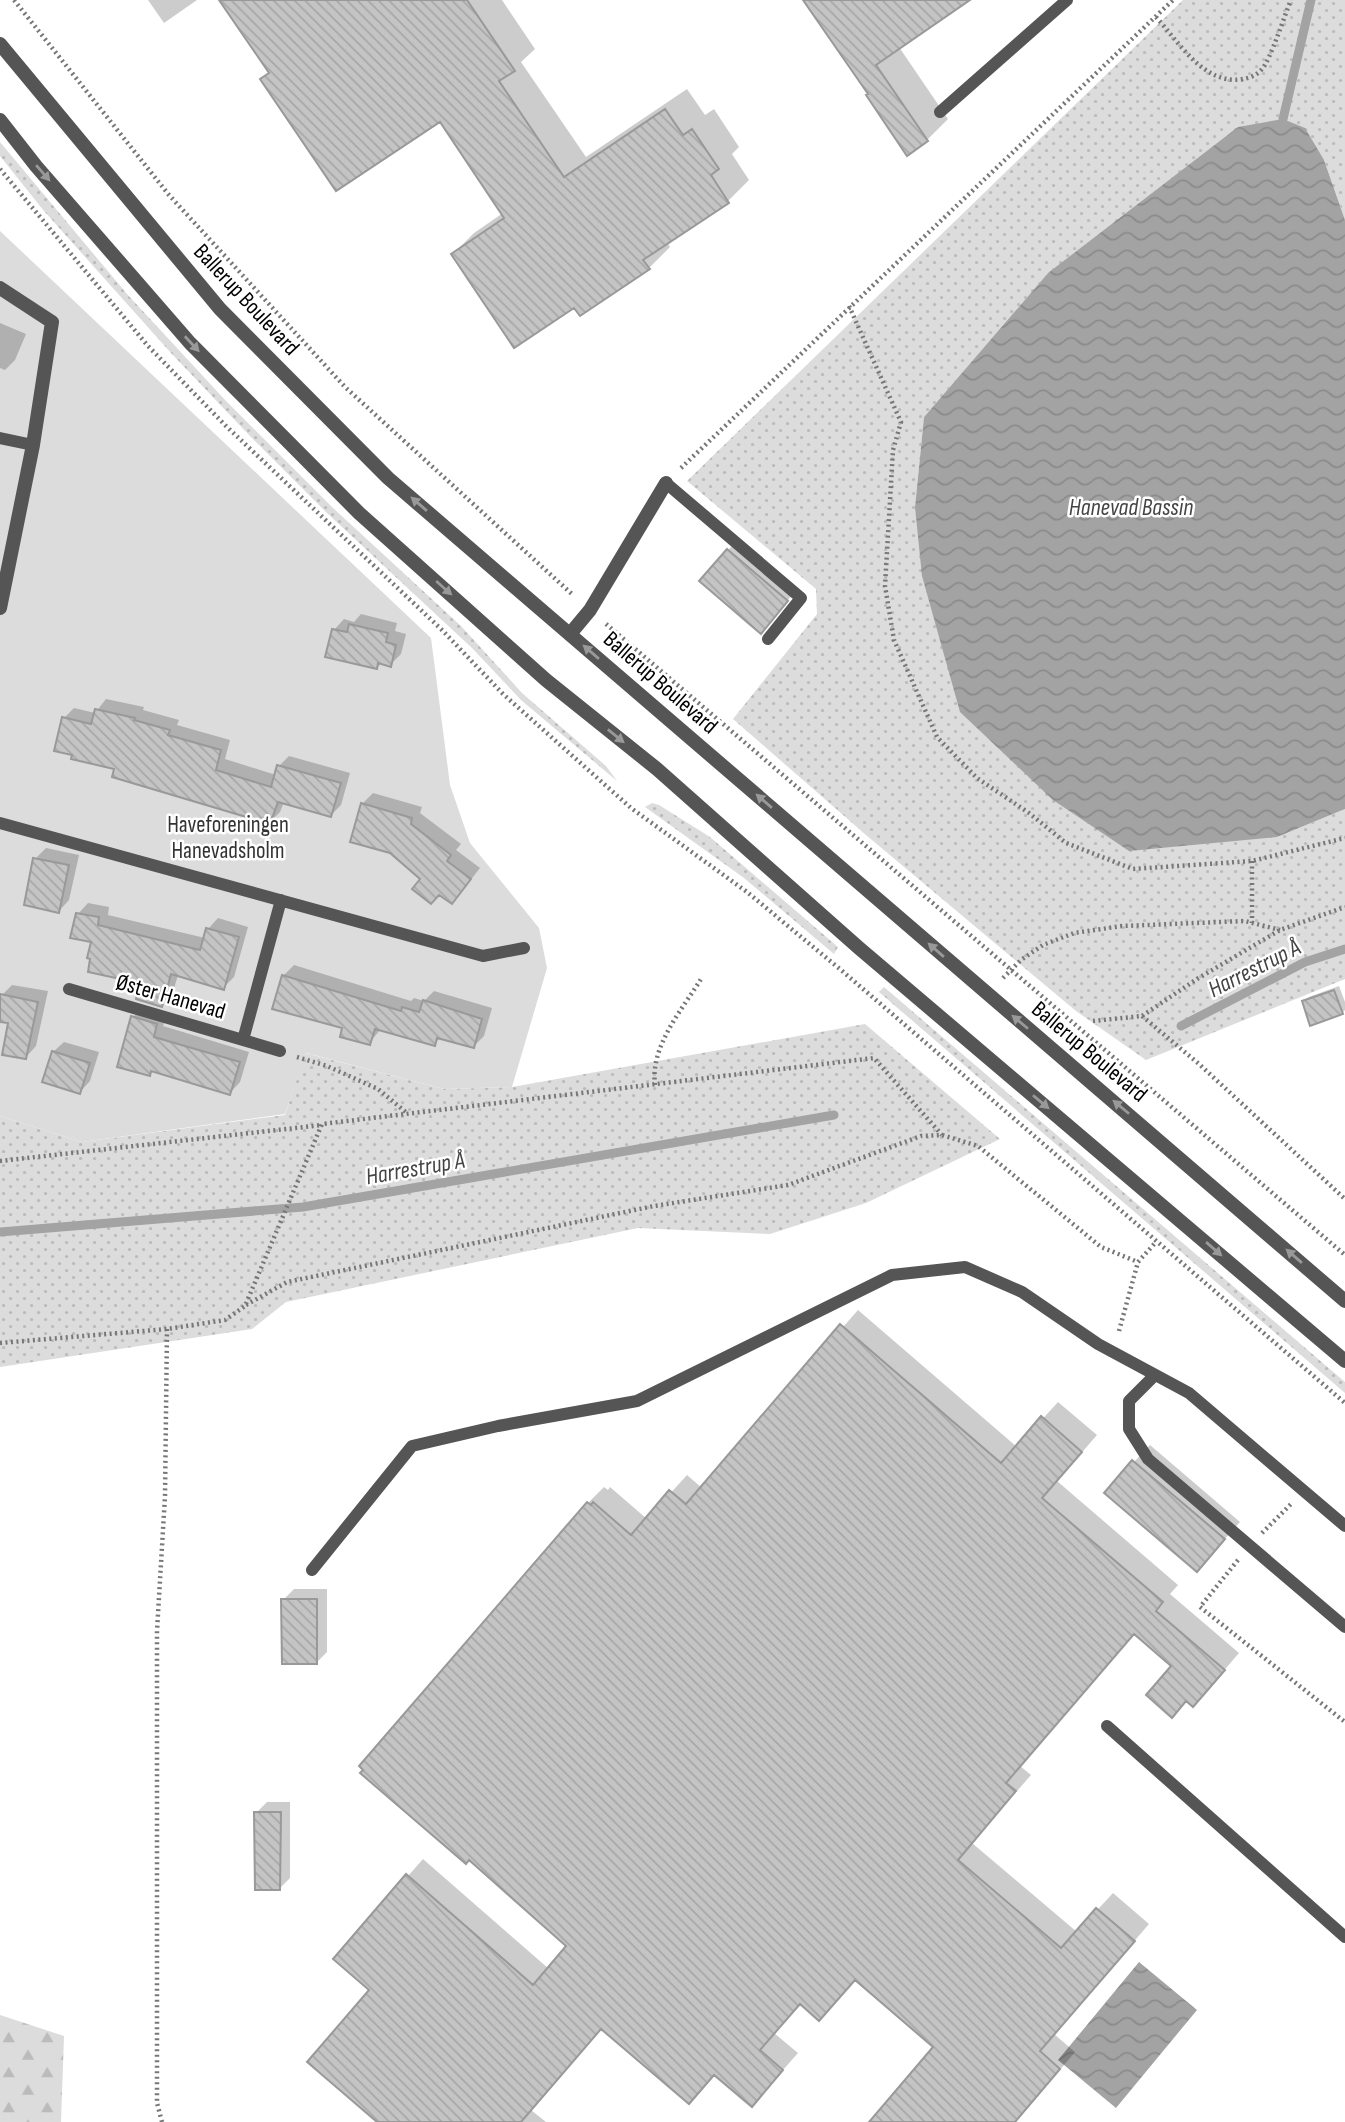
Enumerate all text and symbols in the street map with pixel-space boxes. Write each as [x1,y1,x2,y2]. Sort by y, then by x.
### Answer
one-way arrow [35,164,51,182]
street label: Ballerup Boulevard [187,238,305,361]
one-way arrow [184,336,201,353]
water label: Hanevad Bassin [1069,493,1193,522]
one-way arrow [410,496,428,512]
one-way arrow [435,580,453,596]
street label: Ballerup Boulevard [597,625,723,740]
one-way arrow [583,645,600,660]
one-way arrow [608,728,625,743]
one-way arrow [755,794,772,809]
park label: Haveforeningen Hanevadsholm [167,811,289,865]
water label: Harrestrup Å [1203,933,1305,1004]
one-way arrow [927,942,945,958]
street label: Øster Hanevad [113,968,229,1026]
street label: Ballerup Boulevard [1026,995,1153,1108]
one-way arrow [1012,1015,1029,1030]
one-way arrow [1033,1094,1050,1109]
one-way arrow [1112,1099,1130,1115]
water label: Harrestrup Å [363,1146,467,1191]
one-way arrow [1206,1241,1223,1256]
one-way arrow [1285,1249,1302,1264]

